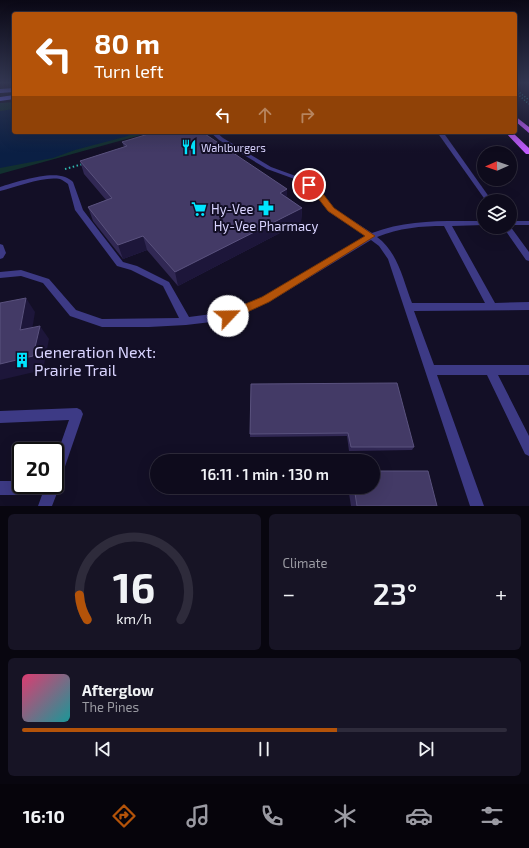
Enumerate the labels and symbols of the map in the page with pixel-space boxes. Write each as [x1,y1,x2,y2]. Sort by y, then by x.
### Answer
restaurant icon: Wahlburgers [180,138,198,156]
place label: Wahlburgers [201,141,266,154]
north arrow [477,146,517,186]
pin [292,168,326,202]
pharmacy icon: Hy-Vee Pharmacy [257,199,275,217]
supermarket icon: Hy-Vee [190,200,208,218]
place label: Hy-Vee [211,201,254,217]
place label: Hy-Vee Pharmacy [214,218,318,234]
position arrow [207,295,249,337]
place label: Generation Next: Prairie Trail [34,342,156,379]
building icon: Generation Next: Prairie Trail [13,351,31,369]
speed limit sign: 20 [12,442,64,494]

